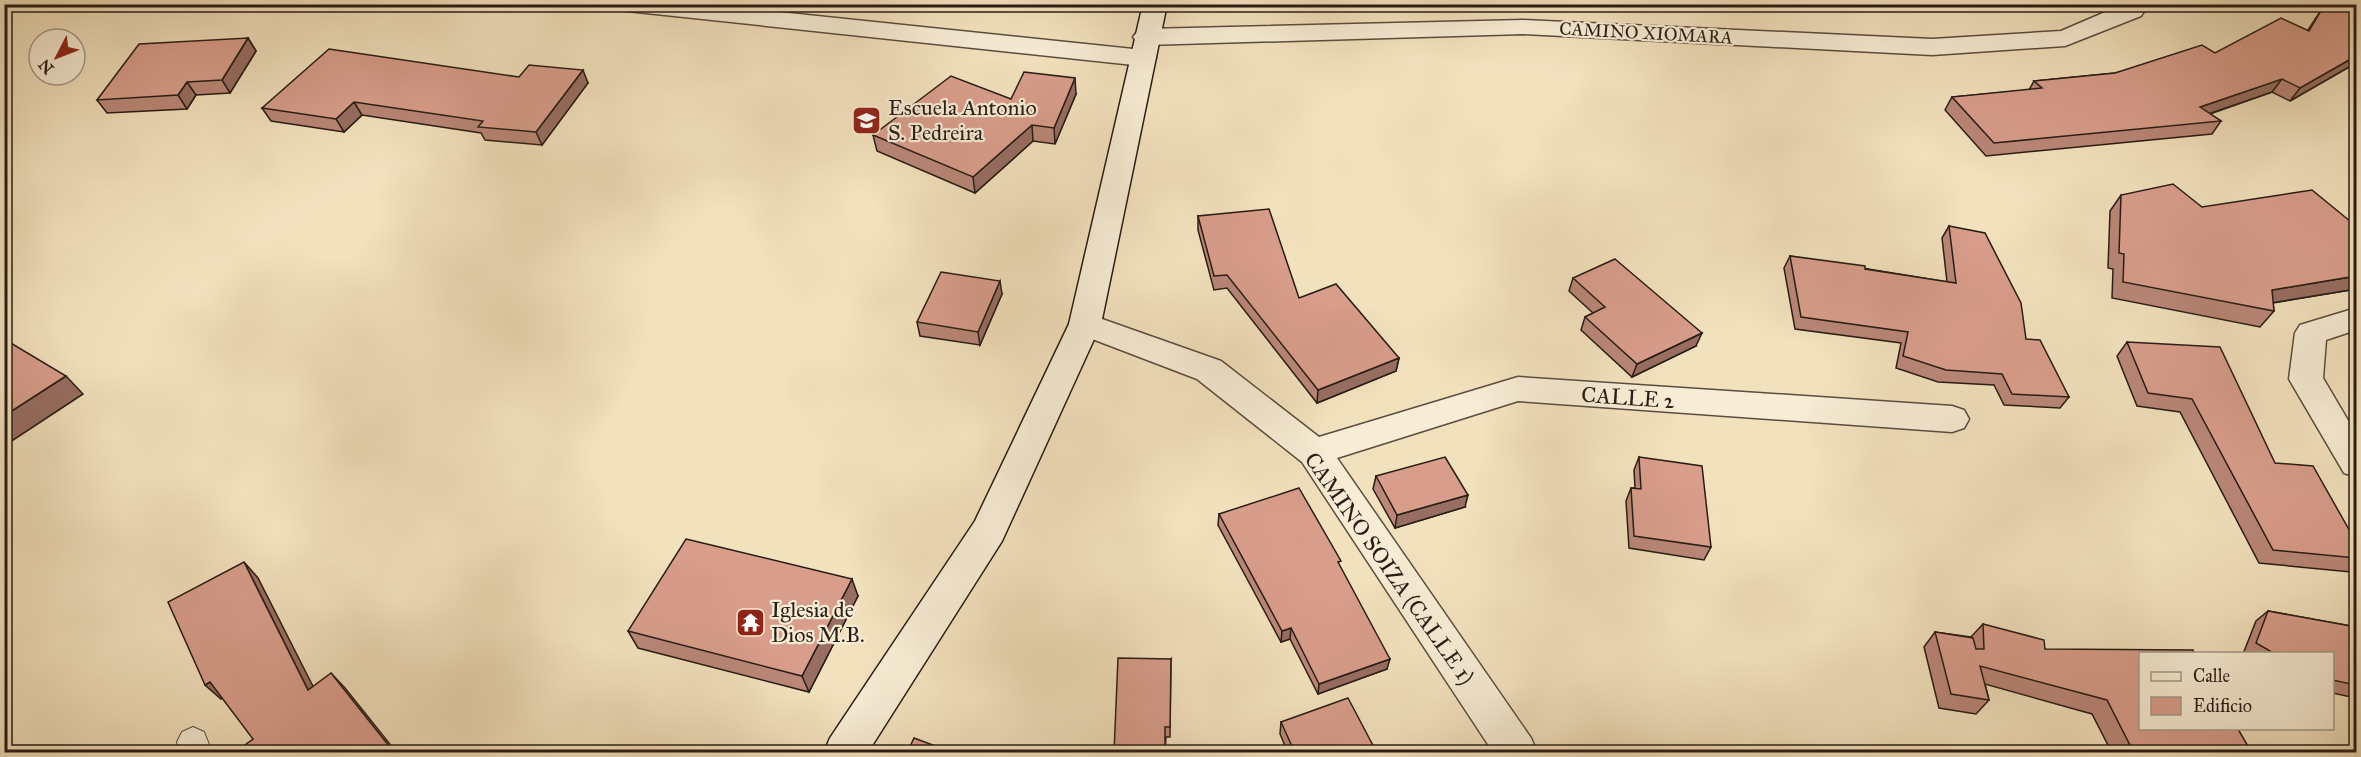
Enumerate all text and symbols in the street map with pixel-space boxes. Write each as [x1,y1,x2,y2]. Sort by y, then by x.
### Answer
street label: CAMINO XIOMARA [1559,17,1733,49]
north arrow [27,27,87,87]
text: N [34,55,58,78]
place label: Escuela Antonio S. Pedreira [888,94,1037,146]
school or university icon: Escuela Antonio S. Pedreira [851,104,883,136]
street label: CALLE 2 [1580,381,1676,414]
street label: CAMINO SOIZA (CALLE 1) [1299,447,1480,690]
place label: Iglesia de Dios M.B. [771,596,865,648]
temple icon: Iglesia de Dios M.B. [734,606,766,638]
legend [2139,652,2334,730]
text: Calle [2193,665,2230,687]
text: Edificio [2193,695,2252,717]

